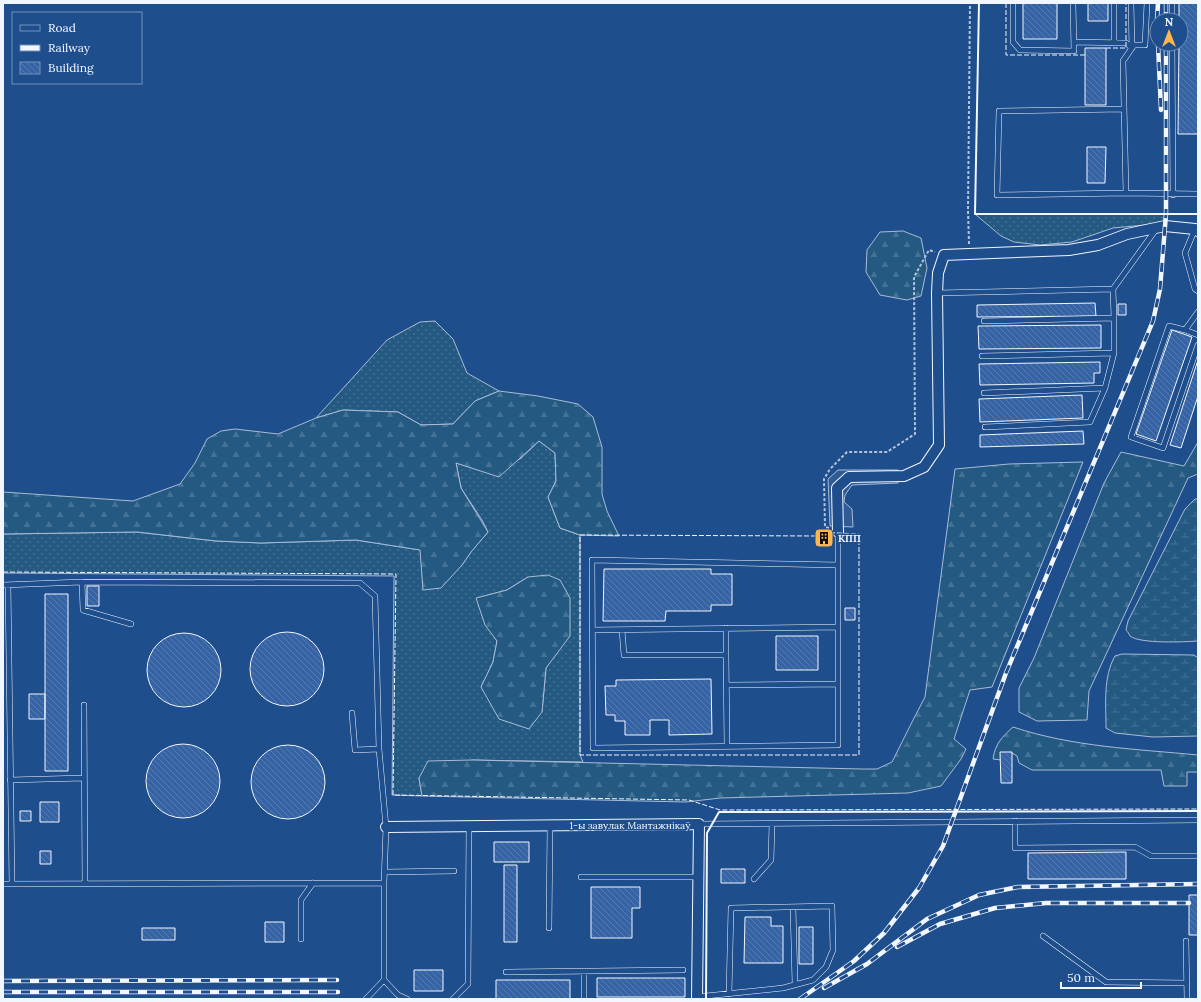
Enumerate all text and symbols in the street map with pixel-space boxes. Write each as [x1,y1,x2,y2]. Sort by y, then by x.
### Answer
legend [12,12,142,84]
north arrow [1149,12,1189,52]
text: N [1165,15,1174,29]
text: Road [48,20,76,35]
text: Railway [48,40,91,55]
text: Building [48,60,94,75]
building icon: КПП [813,527,835,549]
place label: КПП [838,532,861,545]
street label: 1-ы завулак Мантажнікаў [569,819,691,832]
scale bar [1061,964,1141,990]
text: 50 m [1067,970,1095,985]

